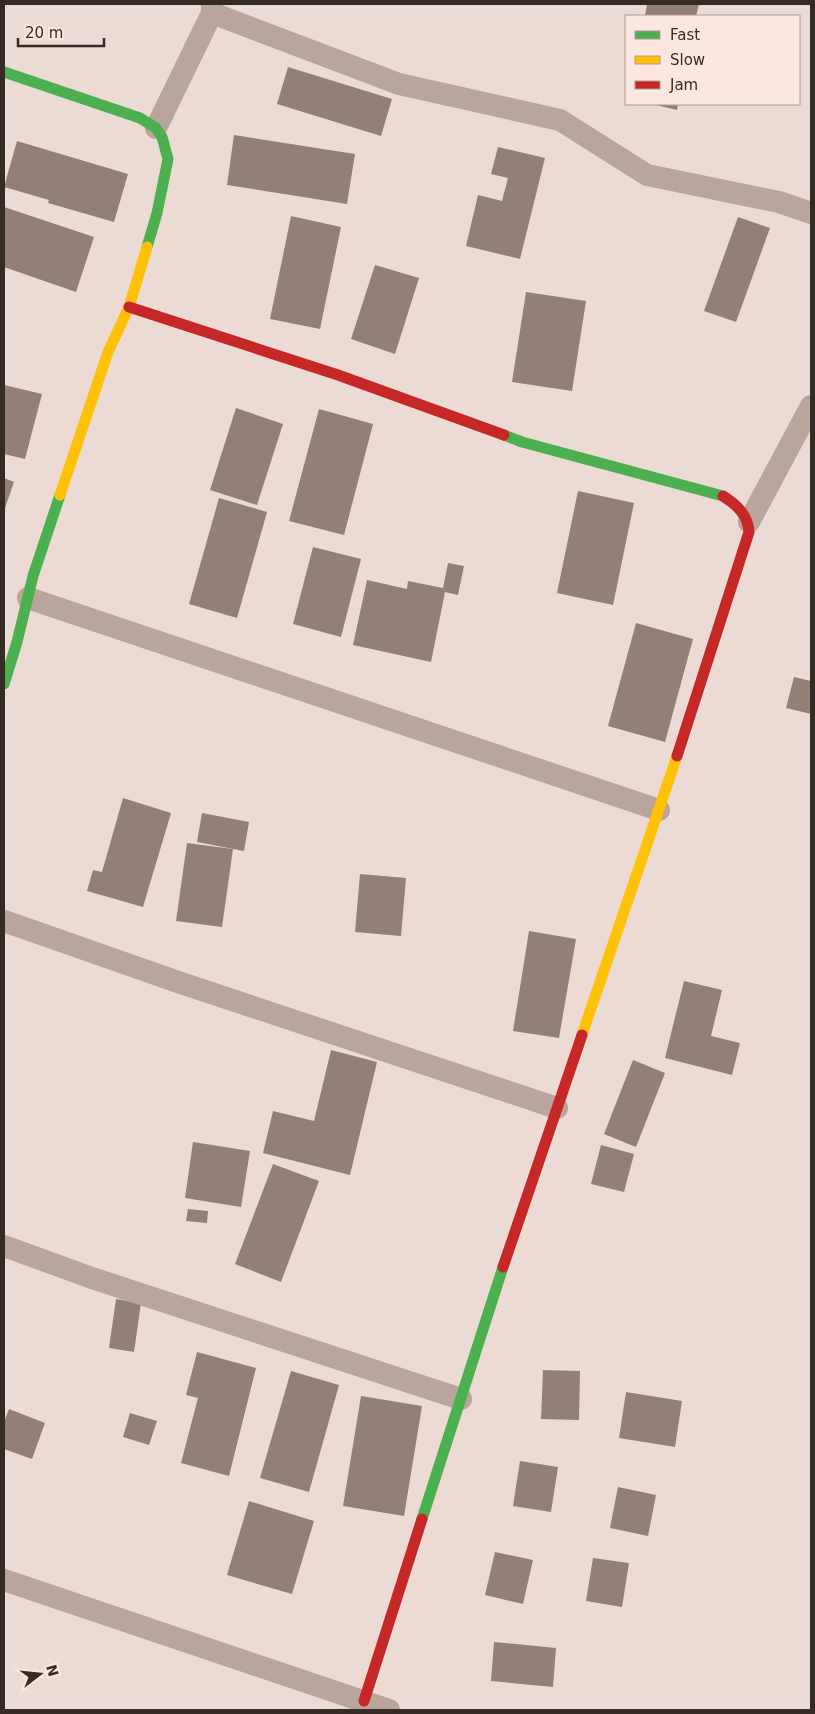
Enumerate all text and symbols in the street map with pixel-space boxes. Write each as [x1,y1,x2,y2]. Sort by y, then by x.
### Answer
scale bar [18,15,104,47]
legend [625,15,800,105]
text: 20 m [25,24,63,42]
text: Fast [670,26,700,44]
text: Slow [670,51,705,69]
text: Jam [669,76,698,94]
north arrow [15,1649,65,1699]
text: N [43,1663,62,1678]

